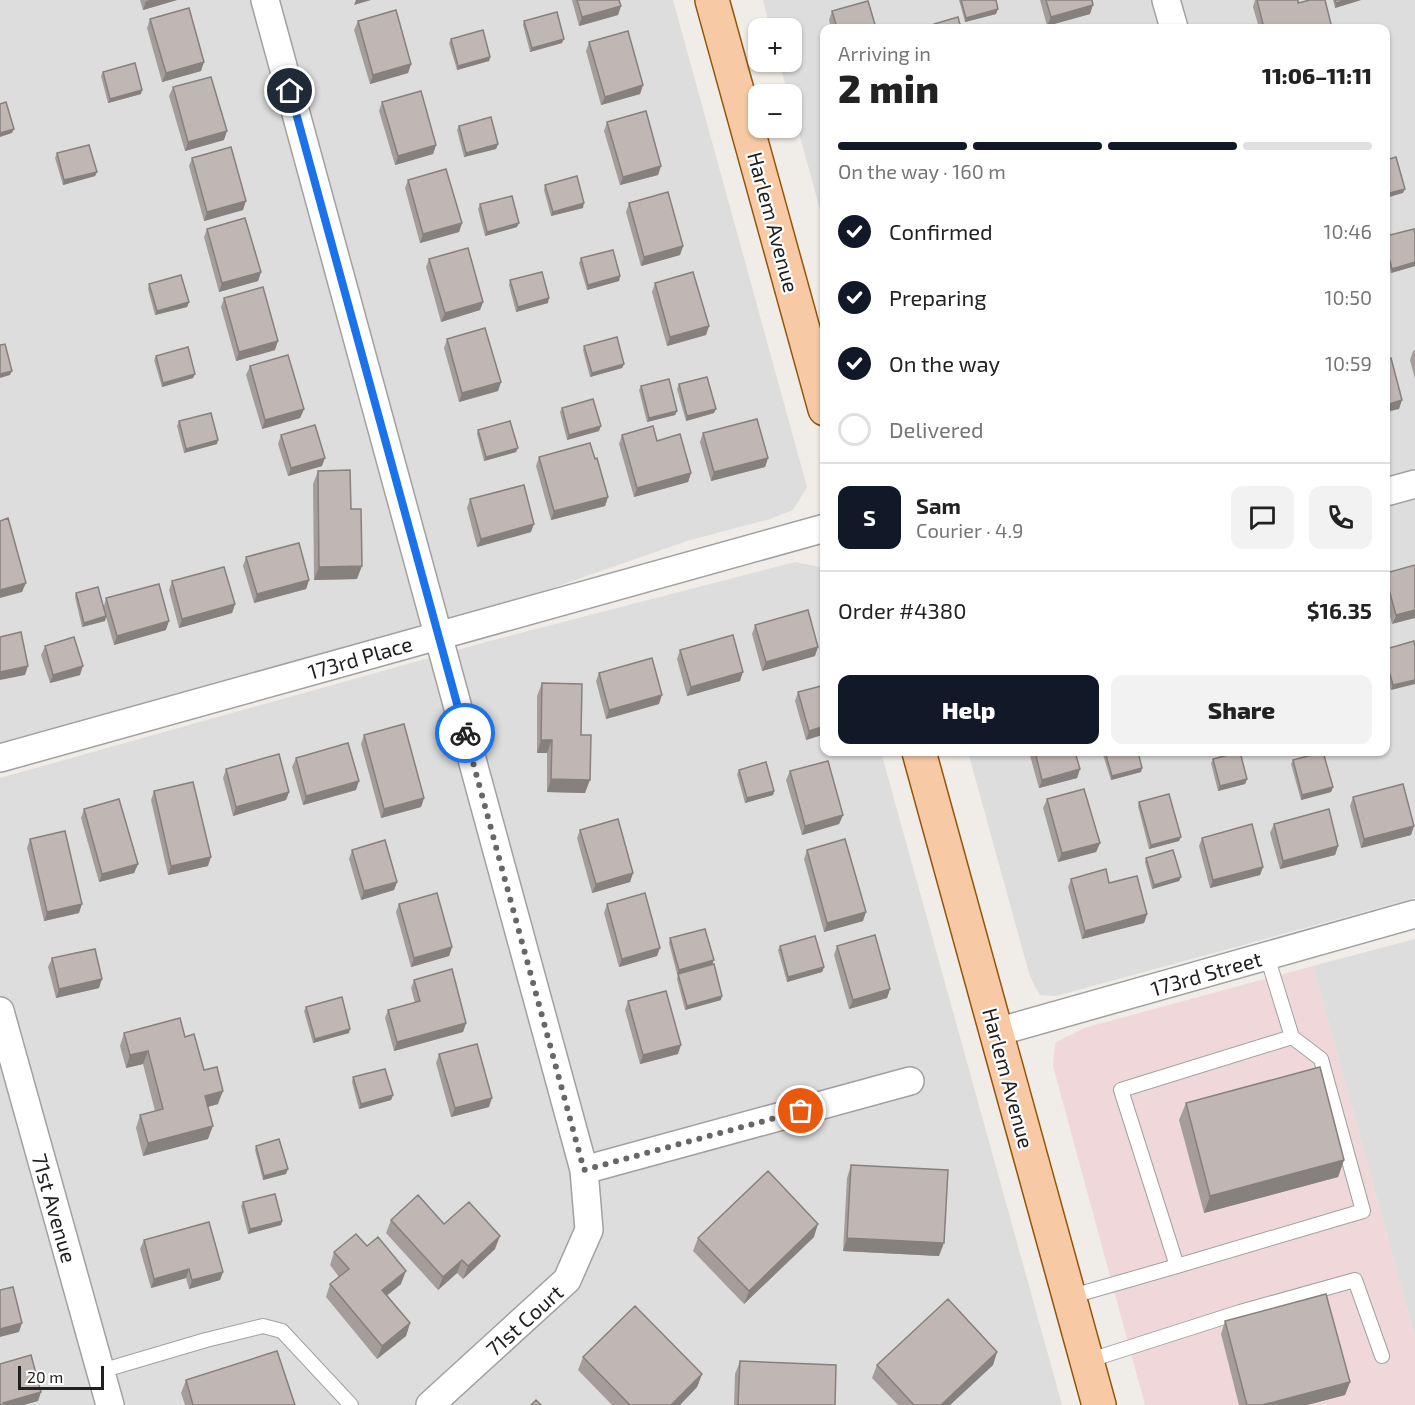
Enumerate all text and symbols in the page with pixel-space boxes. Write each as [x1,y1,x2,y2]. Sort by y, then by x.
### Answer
map controls [748,18,802,138]
button: + [748,18,802,72]
text: Arriving in [838,41,931,65]
text: 11:06–11:11 [1262,62,1372,88]
text: 2 min [838,64,939,111]
pin [264,65,315,116]
icon: home [273,74,306,107]
button: − [748,84,802,138]
street label: Harlem Avenue [743,149,805,295]
text: On the way · 160 m [838,159,1006,183]
icon: check [838,215,871,248]
text: Confirmed [889,218,993,244]
text: 10:46 [1324,219,1372,243]
icon: check [838,281,871,314]
text: Preparing [889,284,987,310]
text: 10:50 [1324,285,1372,309]
icon: check [838,347,871,380]
text: On the way [889,350,1000,376]
text: 10:59 [1325,351,1372,375]
text: Delivered [889,416,984,442]
button: chat [1231,486,1294,549]
button: phone [1309,486,1372,549]
text: Sam [916,492,961,518]
text: S [863,504,876,530]
text: Courier · 4.9 [916,518,1023,542]
text: Order #4380 [838,597,966,623]
text: $16.35 [1307,597,1372,623]
street label: 173rd Place [305,630,415,684]
button: Help [838,675,1099,744]
button: Share [1111,675,1372,744]
courier [435,703,495,763]
icon: bike [449,717,482,750]
street label: 173rd Street [1148,945,1264,1001]
street label: Harlem Avenue [978,1005,1040,1151]
pin [775,1085,826,1136]
icon: bag [784,1094,817,1127]
street label: 71st Avenue [28,1151,82,1265]
street label: 71st Court [480,1279,568,1361]
scale bar [18,1363,104,1390]
text: 20 m [27,1367,63,1386]

